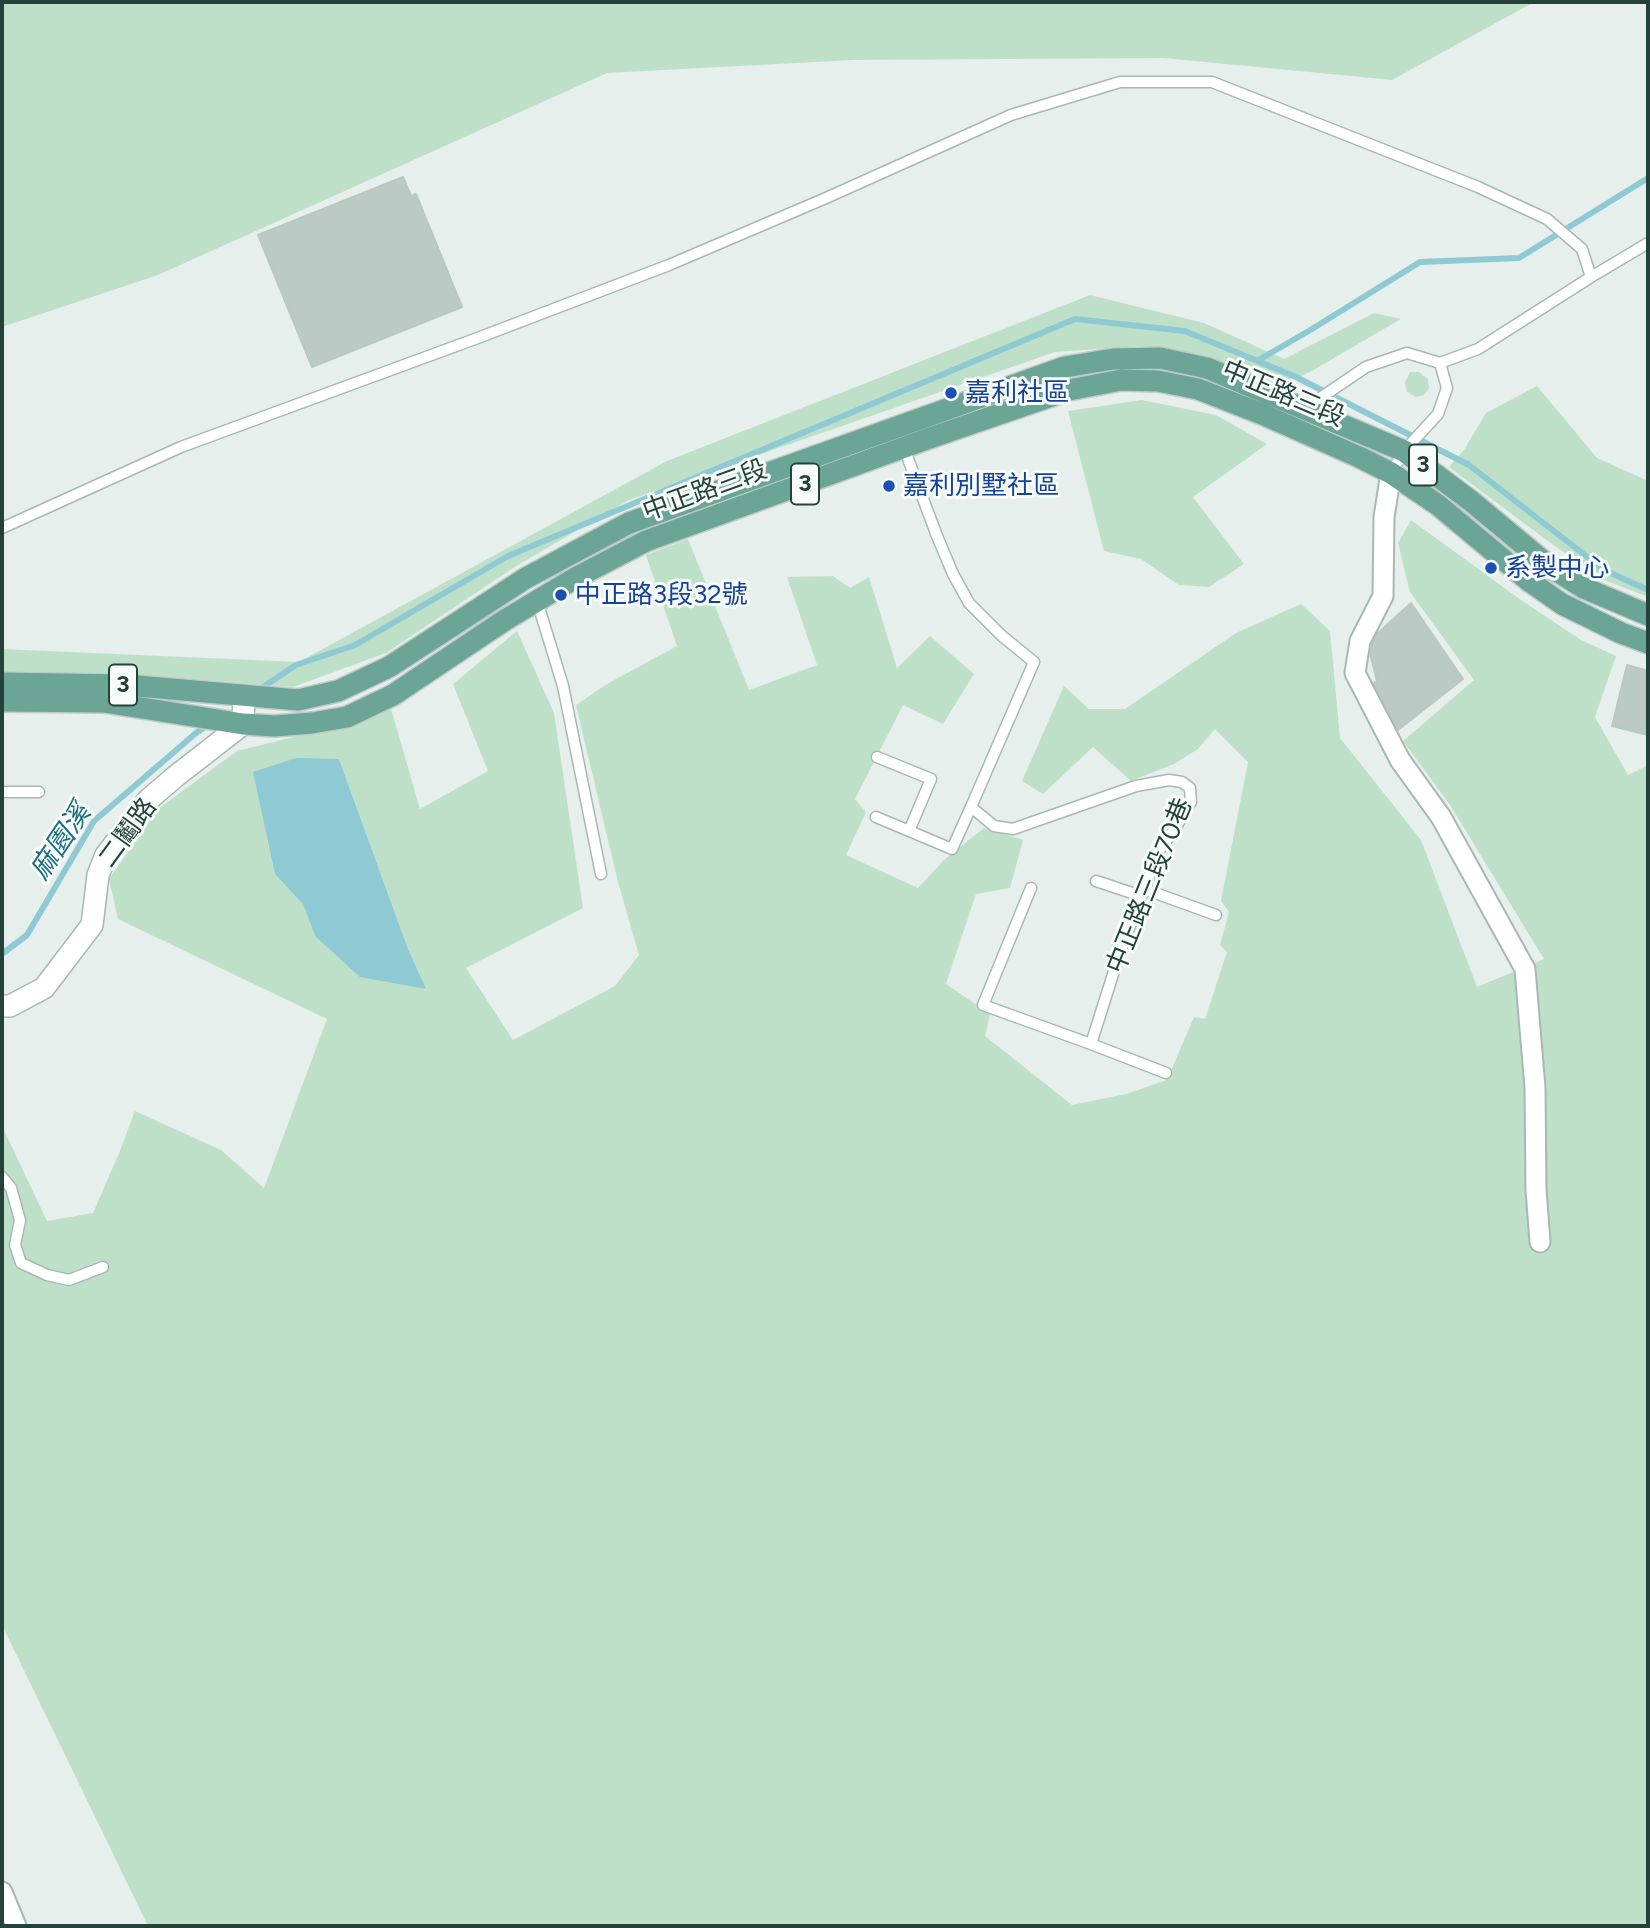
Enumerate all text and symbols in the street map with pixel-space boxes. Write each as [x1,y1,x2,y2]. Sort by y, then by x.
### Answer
street label: 中正路三段 [1217,354,1349,434]
place label: 嘉利社區 [965,377,1069,409]
marker: 嘉利社區 [943,385,959,401]
road number: 3 [1409,444,1437,486]
street label: 中正路三段 [639,454,771,528]
road number: 3 [791,463,819,504]
place label: 嘉利別墅社區 [903,470,1059,502]
marker: 嘉利別墅社區 [881,478,897,494]
place label: 系製中心 [1505,552,1609,584]
marker: 系製中心 [1483,560,1499,576]
place label: 中正路3段32號 [575,579,748,611]
marker: 中正路3段32號 [553,587,569,603]
road number: 3 [109,664,137,706]
street label: 二鬮路 [92,792,164,874]
street label: 中正路三段70巷 [1101,794,1199,978]
water label: 麻園溪 [24,798,98,886]

